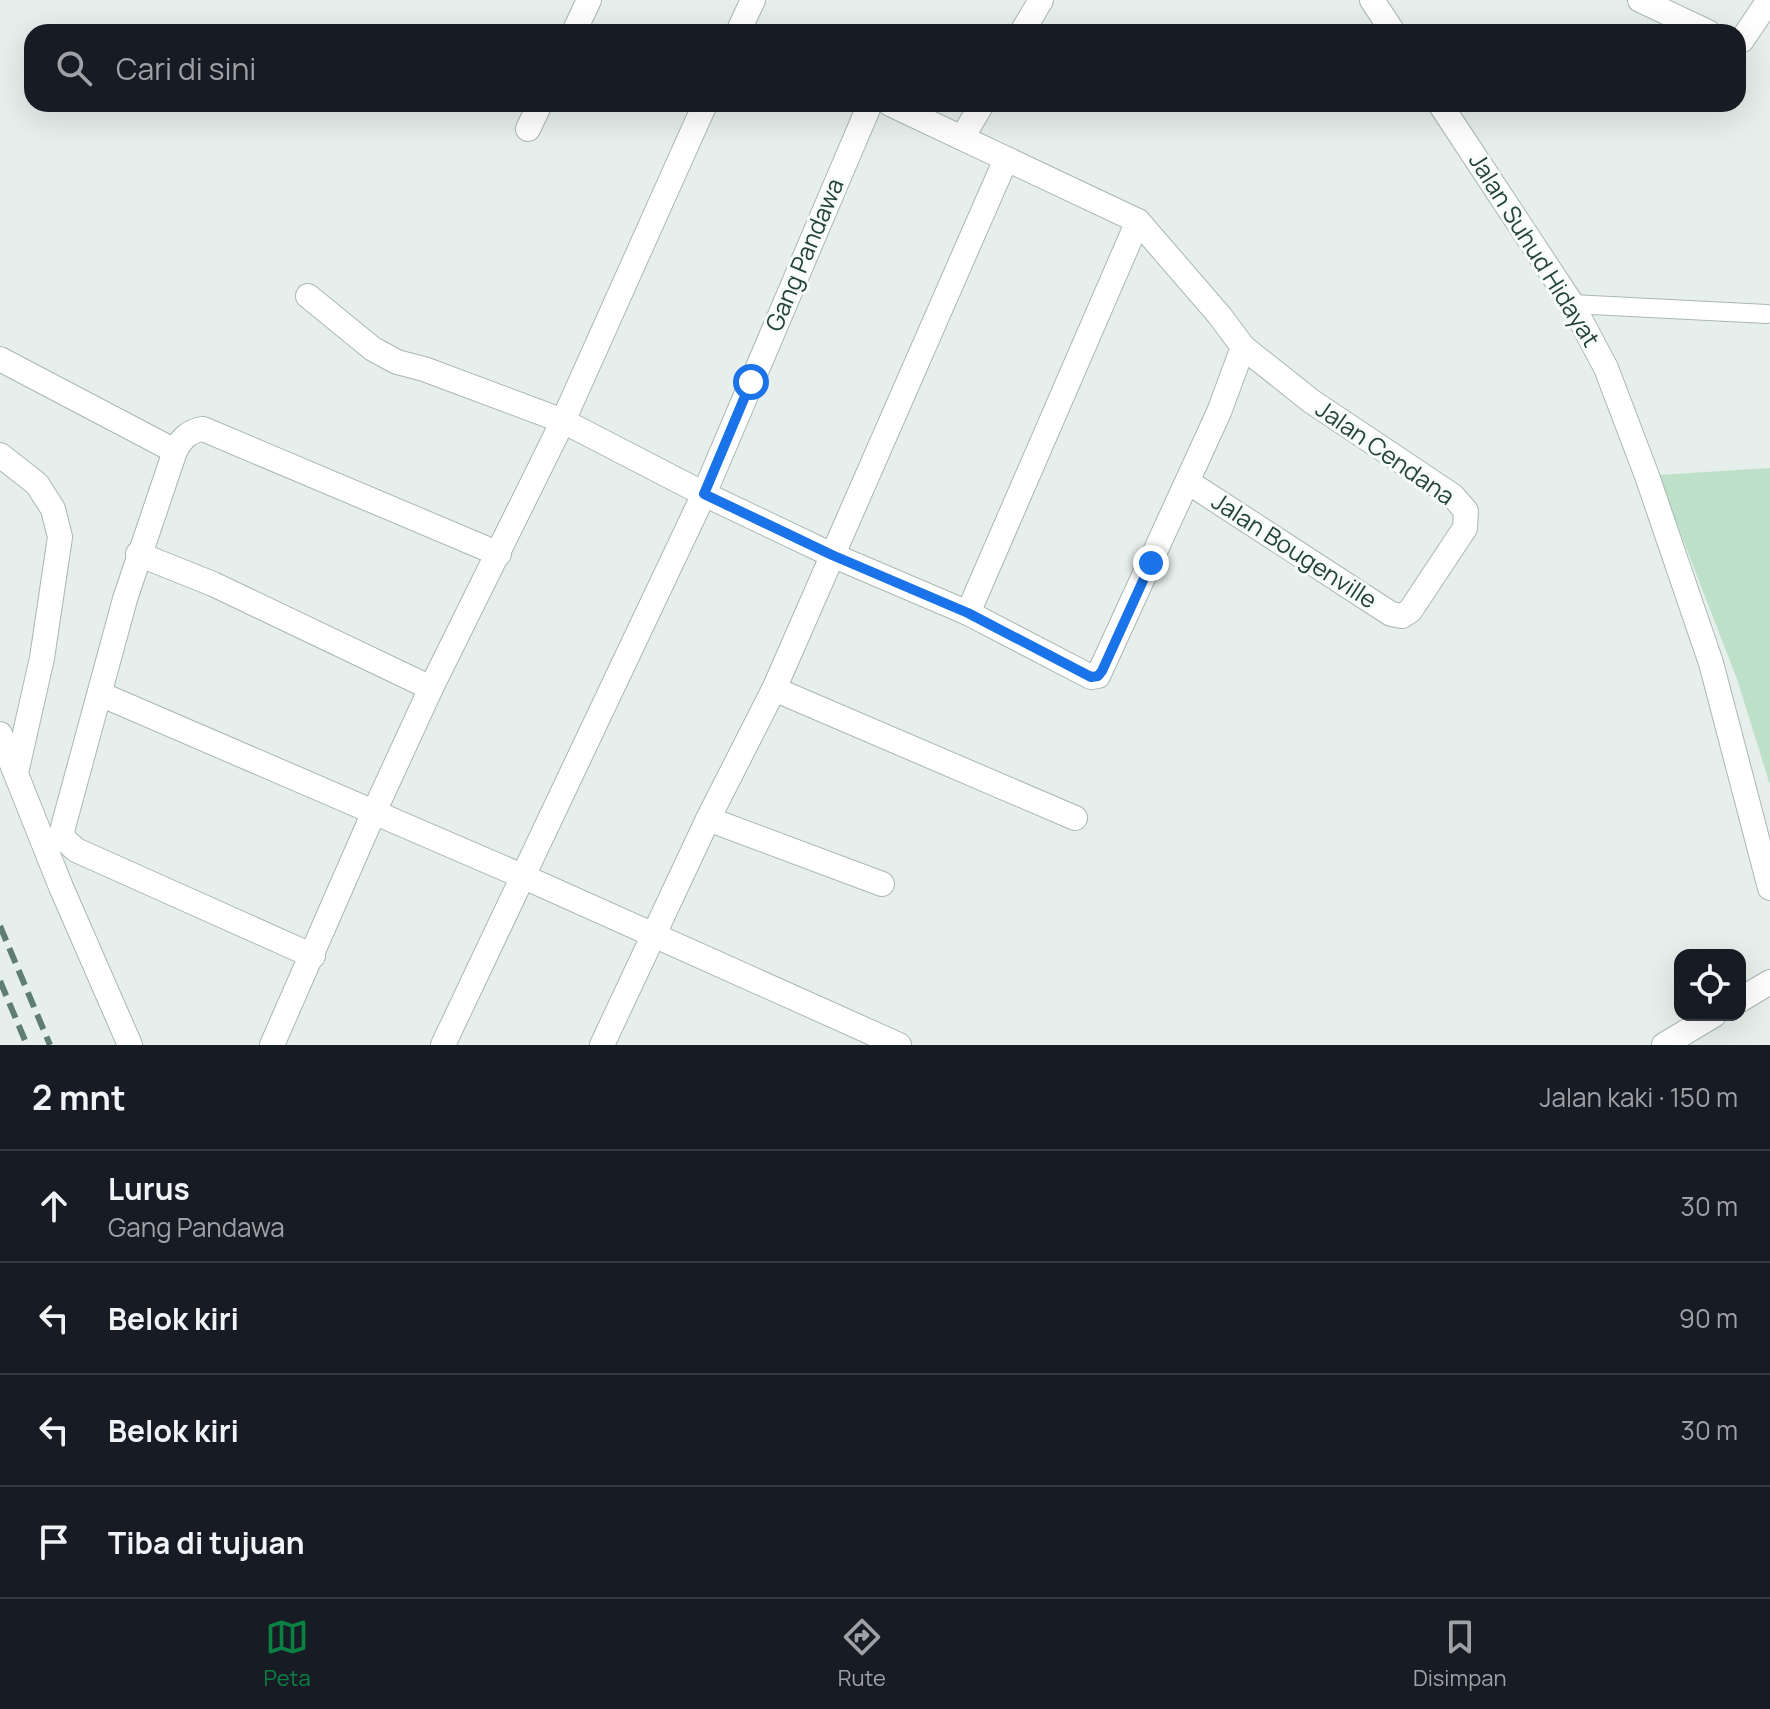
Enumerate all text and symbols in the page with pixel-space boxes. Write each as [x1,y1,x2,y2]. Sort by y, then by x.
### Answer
search box [24,24,1746,112]
icon: search [52,46,96,90]
text: Cari di sini [116,48,256,89]
street label: Jalan Suhud Hidayat [1462,146,1608,353]
street label: Gang Pandawa [757,173,851,336]
route start [733,364,769,400]
street label: Jalan Cendana [1310,392,1462,512]
street label: Jalan Bougenville [1206,484,1384,616]
route end [1133,545,1169,581]
map controls [1674,949,1746,1021]
button: locate [1674,949,1746,1021]
text: 2 mnt [32,1074,126,1120]
text: Jalan kaki · 150 m [1539,1079,1738,1115]
text: Lurus [108,1168,190,1209]
icon: ahead [32,1184,76,1228]
text: 30 m [1681,1188,1738,1224]
text: Gang Pandawa [108,1209,285,1245]
icon: left [32,1296,76,1340]
text: Belok kiri [108,1298,239,1339]
text: 90 m [1679,1300,1738,1336]
icon: left [32,1408,76,1452]
text: Belok kiri [108,1410,239,1451]
text: 30 m [1681,1412,1738,1448]
icon: arrive [32,1520,76,1564]
text: Tiba di tujuan [108,1522,305,1563]
tab: Peta [264,1615,311,1693]
tab: Rute [838,1615,886,1693]
tab: Disimpan [1413,1615,1506,1693]

